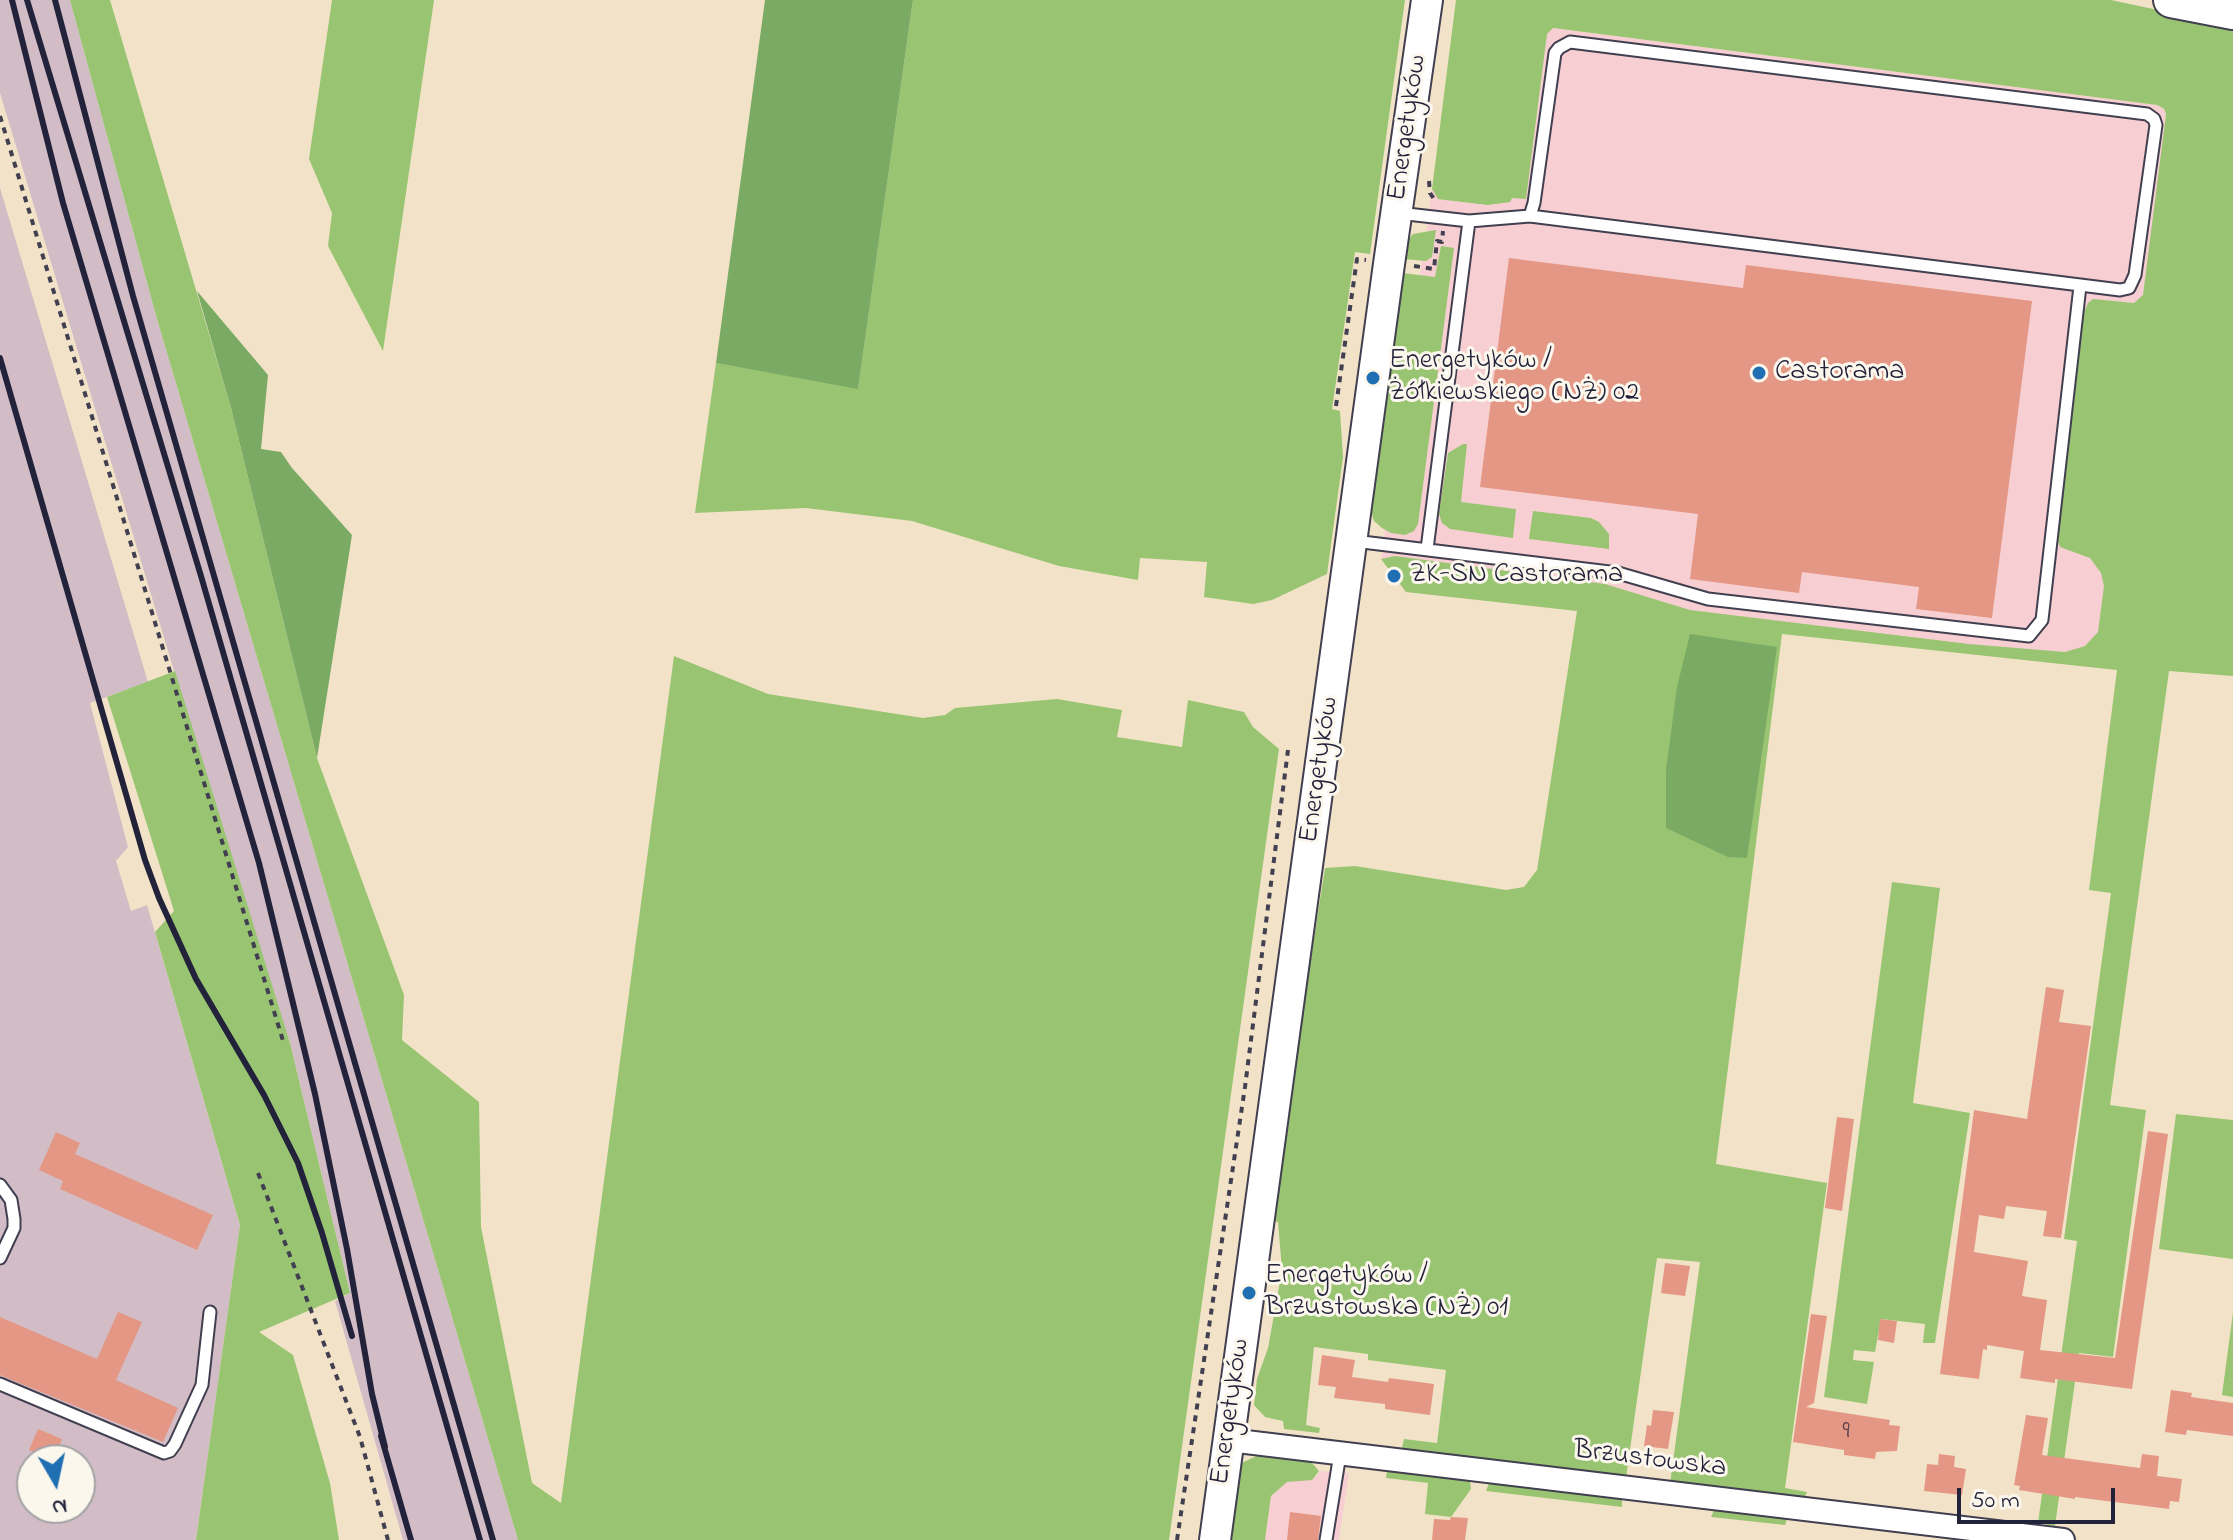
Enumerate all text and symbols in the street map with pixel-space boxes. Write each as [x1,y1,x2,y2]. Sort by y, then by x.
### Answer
street label: Energetyków [1382,53,1436,203]
place label: Energetyków / Żółkiewskiego (NŻ) 02 [1389,345,1639,411]
place label: Castorama [1775,356,1904,390]
marker: Castorama [1750,364,1768,382]
marker: Energetyków / Żółkiewskiego (NŻ) 02 [1364,369,1382,387]
place label: ZK-SN Castorama [1410,559,1623,593]
marker: ZK-SN Castorama [1385,567,1403,585]
street label: Energetyków [1294,695,1348,845]
place label: Energetyków / Brzustowska (NŻ) 01 [1265,1260,1508,1326]
marker: Energetyków / Brzustowska (NŻ) 01 [1240,1284,1258,1302]
street label: Energetyków [1205,1337,1259,1487]
house number: 9 [1842,1419,1850,1447]
street label: Brzustowska [1572,1435,1728,1487]
north arrow [16,1444,96,1524]
scale bar [1961,1472,2119,1522]
text: 50 m [1971,1484,2020,1519]
text: N [50,1489,69,1523]

